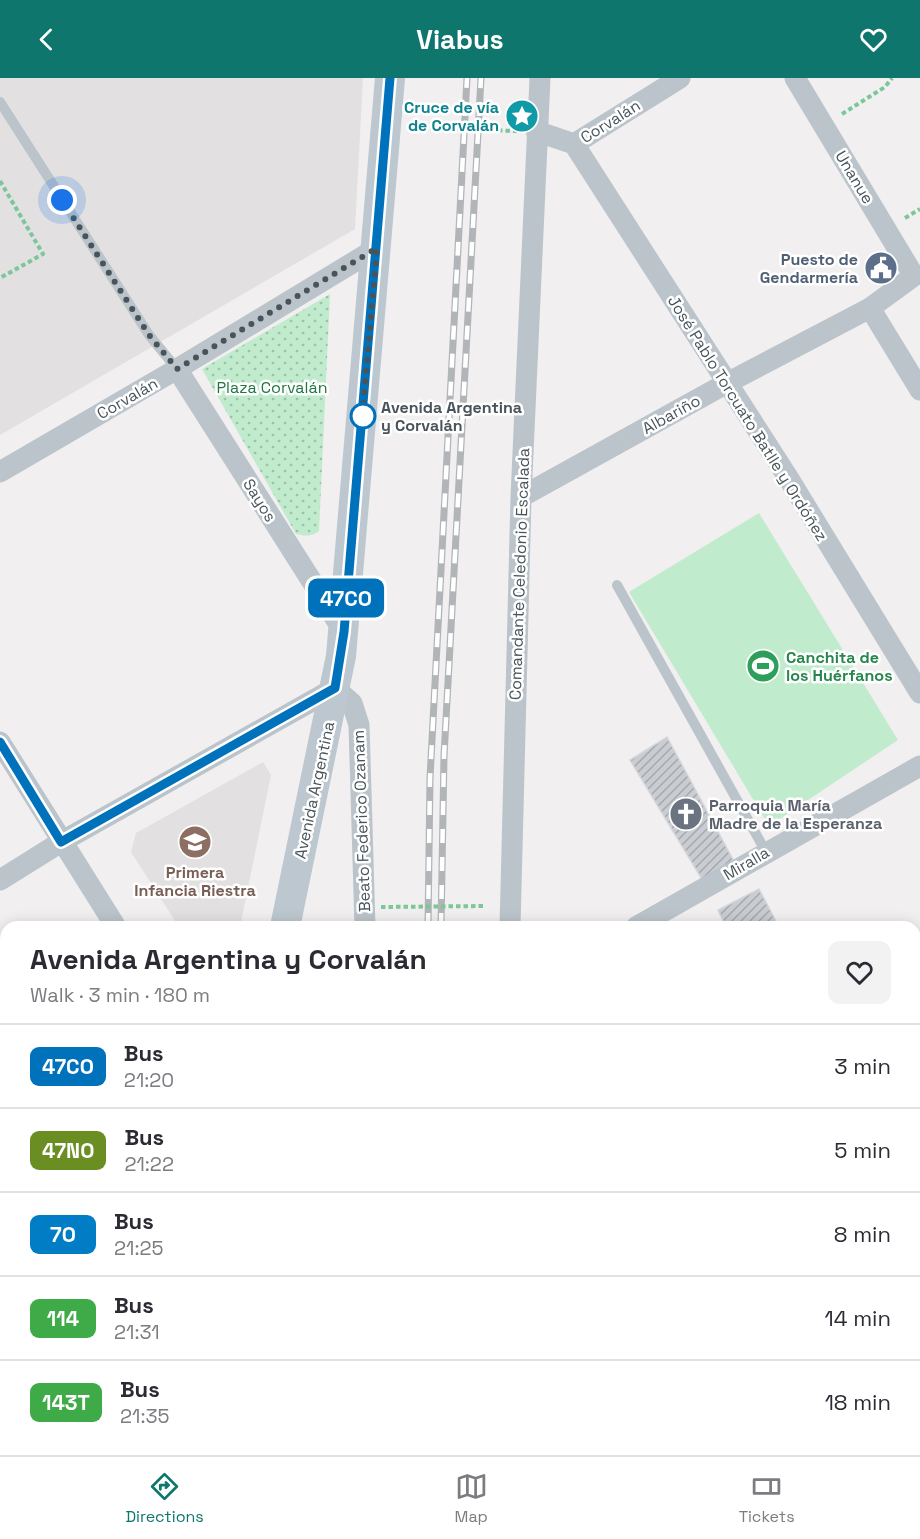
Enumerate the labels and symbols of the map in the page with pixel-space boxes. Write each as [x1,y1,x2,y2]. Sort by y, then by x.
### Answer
street label: Corvalán [576,95,644,148]
place label: Cruce de vía de Corvalán [404,97,499,136]
place icon: Cruce de vía de Corvalán [504,98,540,134]
street label: Unanue [830,147,879,208]
your location [47,185,77,215]
place label: Puesto de Gendarmería [760,249,858,288]
public building icon: Puesto de Gendarmería [863,250,899,286]
street label: José Pablo Torcuato Batlle y Ordóñez [663,291,832,545]
street label: Corvalán [93,373,161,424]
park label: Plaza Corvalán [216,377,328,398]
street label: Albariño [639,390,704,439]
place label: Avenida Argentina y Corvalán [381,397,522,436]
marker: Avenida Argentina y Corvalán [350,403,376,429]
street label: Comandante Celedonio Escalada [505,448,534,700]
street label: Sayos [238,475,281,526]
line badge: 47CO [304,578,388,618]
place label: Canchita de los Huérfanos [786,647,893,686]
sports icon: Canchita de los Huérfanos [745,648,781,684]
street label: Avenida Argentina [290,719,339,861]
street label: Beato Federico Ozanam [348,730,375,912]
place label: Parroquia María Madre de la Esperanza [709,795,882,834]
church icon: Parroquia María Madre de la Esperanza [668,796,704,832]
school or university icon: Primera Infancia Riestra [177,824,213,860]
street label: Miralla [719,842,773,885]
place label: Primera Infancia Riestra [134,862,256,901]

